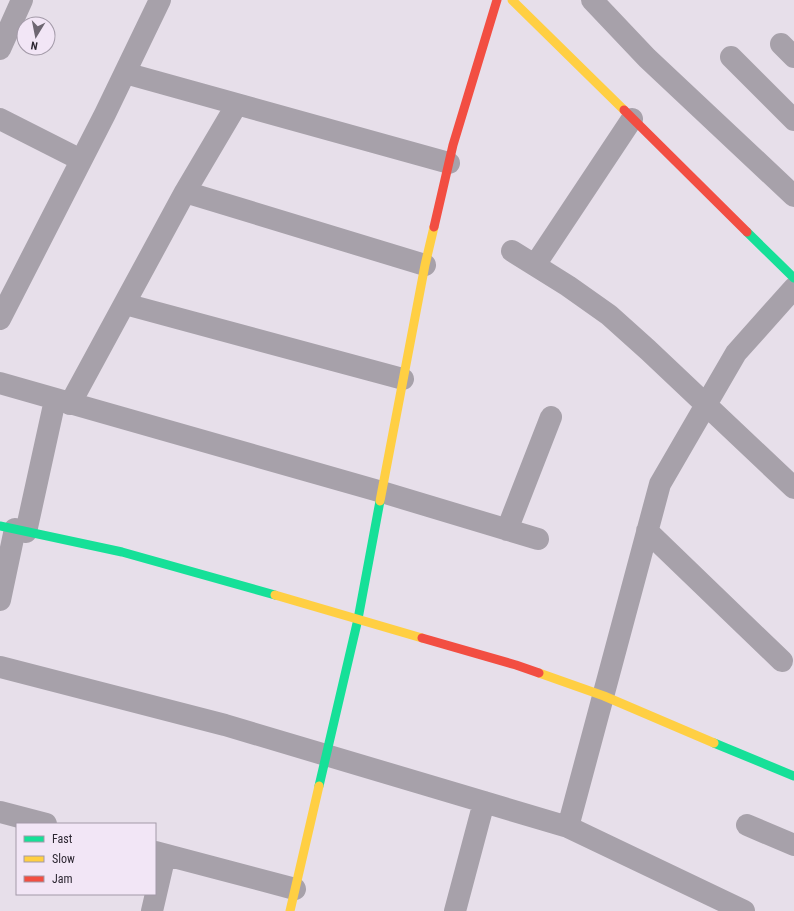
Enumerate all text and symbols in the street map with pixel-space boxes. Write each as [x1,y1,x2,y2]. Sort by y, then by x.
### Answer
north arrow [16,16,56,56]
text: N [30,38,39,52]
legend [16,823,156,895]
text: Fast [52,832,73,846]
text: Slow [52,852,75,866]
text: Jam [52,872,73,886]

